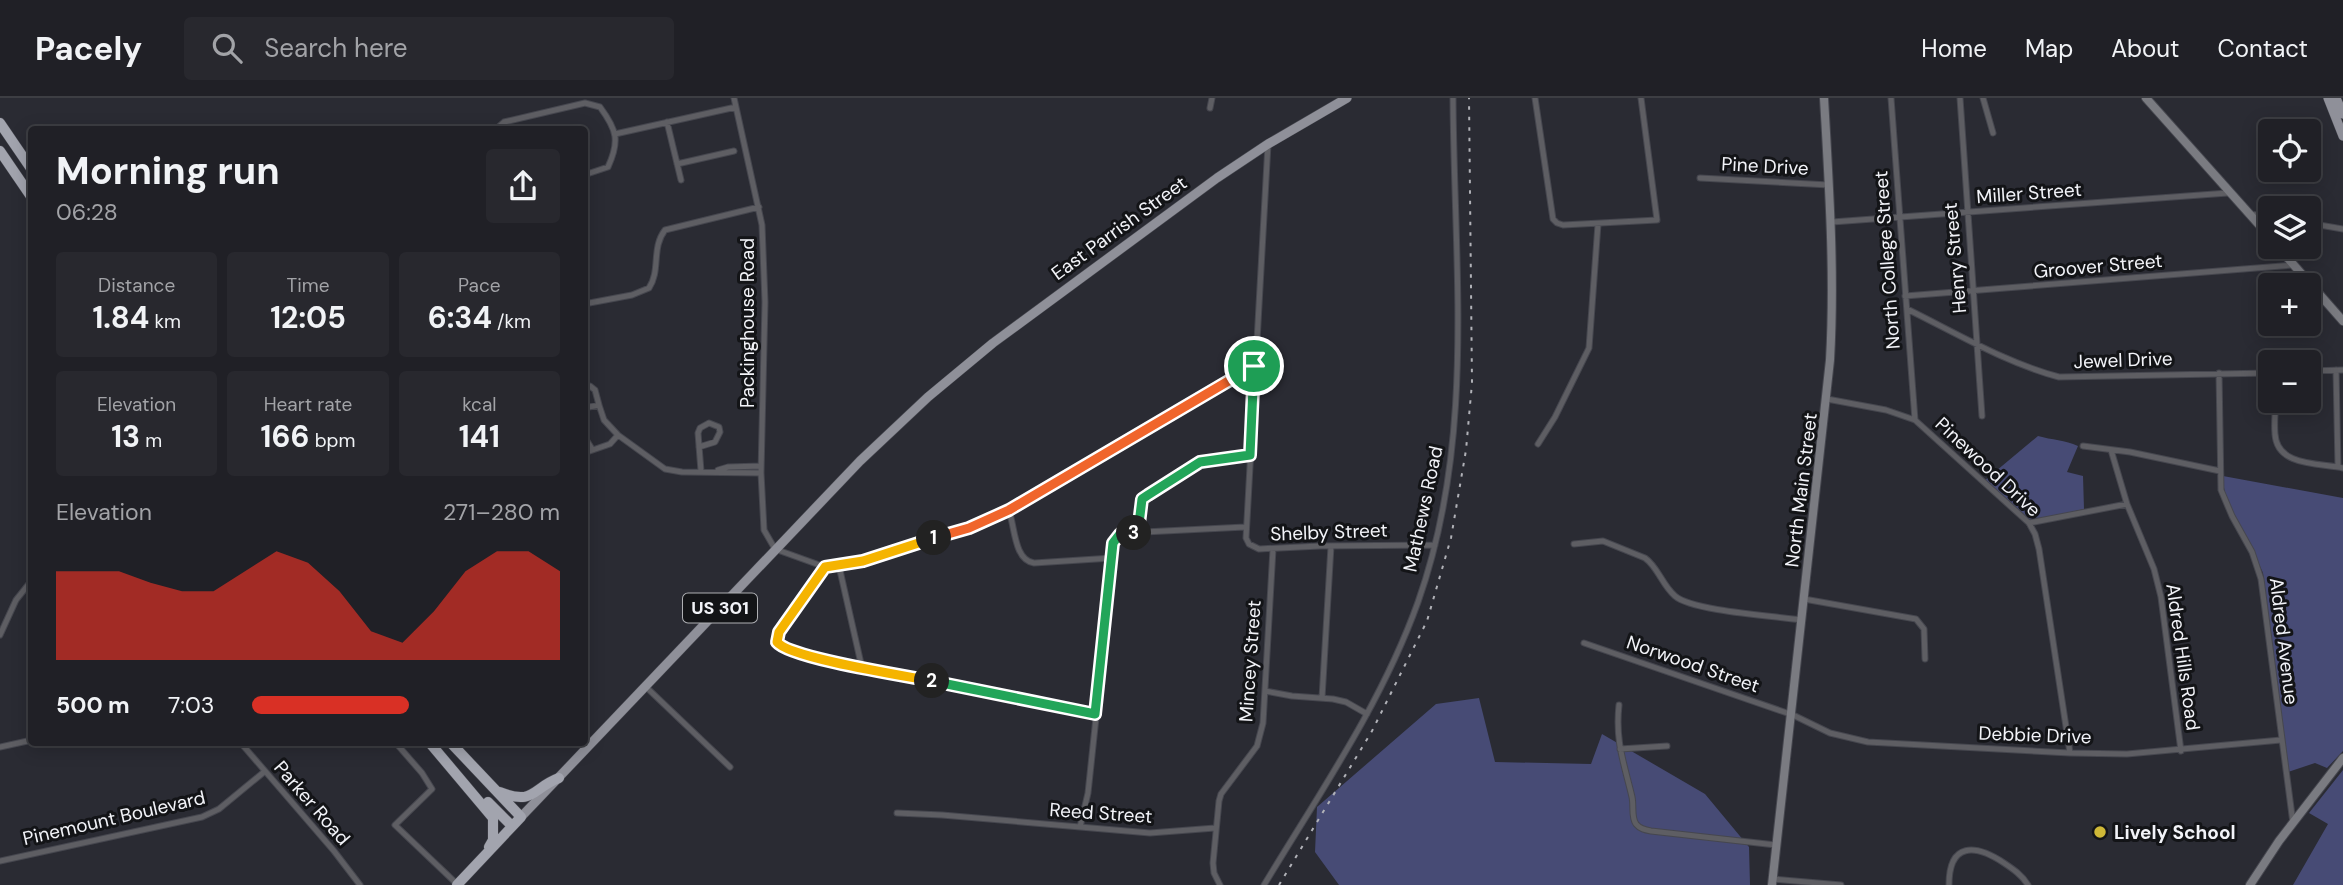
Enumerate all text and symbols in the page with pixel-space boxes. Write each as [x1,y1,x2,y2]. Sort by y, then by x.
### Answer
search box [184,17,674,80]
text: Pacely [35,27,142,70]
icon: search [208,29,246,67]
text: Search here [264,31,408,65]
text: Home [1921,33,1987,64]
text: Map [2025,33,2073,64]
text: About [2111,33,2180,64]
text: Contact [2218,33,2308,64]
map controls [2258,119,2321,413]
button: locate [2258,119,2321,182]
text: Morning run [56,146,280,196]
button: share [486,149,560,223]
street label: Pine Drive [1721,151,1809,181]
street label: East Parrish Street [1046,170,1192,286]
street label: North College Street [1868,170,1906,350]
street label: Miller Street [1975,177,2083,209]
button: layers [2258,196,2321,259]
text: 06:28 [56,197,118,227]
street label: Henry Street [1938,202,1972,314]
street label: Packinghouse Road [735,238,760,408]
street label: Groover Street [2032,248,2164,284]
text: Distance [98,273,175,298]
text: Time [287,273,329,298]
text: Pace [458,273,501,298]
button: + [2258,273,2321,336]
text: 1.84 [92,298,149,337]
text: 12:05 [270,298,346,337]
text: 6:34 [428,298,492,337]
text: km [149,309,181,334]
text: /km [492,309,531,334]
pin [1224,336,1284,396]
street label: Jewel Drive [2073,346,2173,374]
icon: arrive [1235,347,1273,385]
button: − [2258,350,2321,413]
text: Elevation [97,392,176,417]
text: Heart rate [264,392,352,417]
text: kcal [462,392,496,417]
street label: North Main Street [1779,411,1823,569]
street label: Pinewood Drive [1930,412,2046,522]
text: 13 [111,417,140,456]
text: 166 [261,417,310,456]
text: 141 [459,417,500,456]
text: m [140,428,162,453]
text: bpm [310,428,355,453]
street label: Mathews Road [1397,444,1449,574]
text: Elevation [56,497,152,527]
text: 271–280 m [443,497,560,527]
pin: 3 [1116,516,1152,550]
street label: Shelby Street [1270,517,1388,547]
pin: 1 [916,520,951,556]
text: 3 [1128,520,1139,545]
text: 1 [930,525,937,550]
street label: Aldred Avenue [2264,576,2304,706]
street label: Aldred Hills Road [2160,582,2206,732]
road number: US 301 [683,594,757,622]
street label: Mincey Street [1233,599,1267,723]
street label: Norwood Street [1623,630,1763,698]
pin: 2 [914,664,950,698]
text: 2 [926,668,937,693]
text: 500 m [56,690,130,720]
text: 7:03 [168,690,214,720]
street label: Debbie Drive [1978,721,2092,749]
street label: Parker Road [268,756,356,850]
street label: Pinemount Boulevard [20,785,208,851]
street label: Reed Street [1049,797,1153,829]
place label: Lively School [2114,820,2236,845]
marker: Lively School [2092,824,2108,840]

